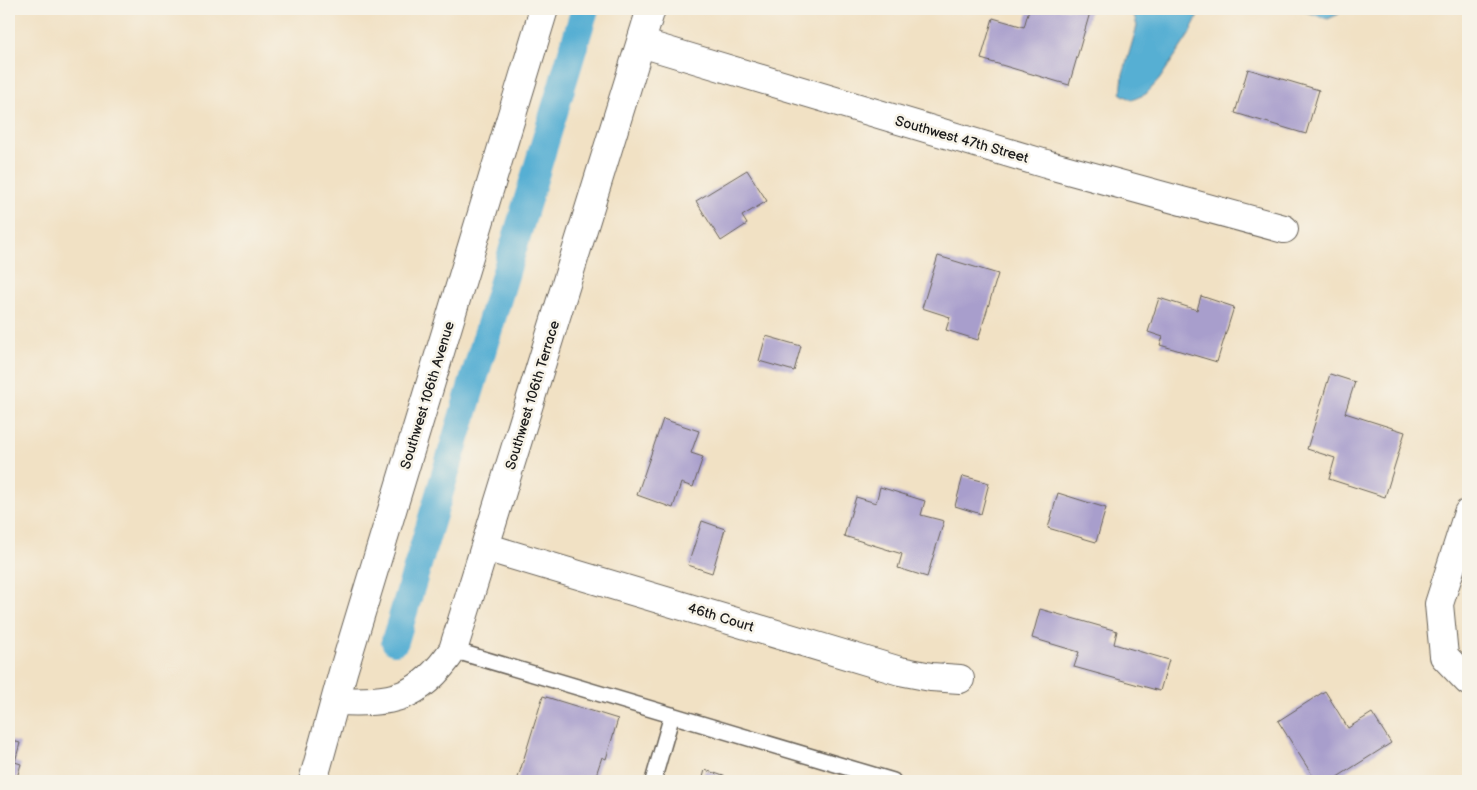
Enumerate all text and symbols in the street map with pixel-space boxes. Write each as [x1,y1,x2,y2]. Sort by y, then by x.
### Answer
street label: Southwest 47th Street [893,112,1031,167]
street label: Southwest 106th Avenue [397,319,458,471]
street label: Southwest 106th Terrace [502,319,563,472]
street label: 46th Court [686,599,757,636]

